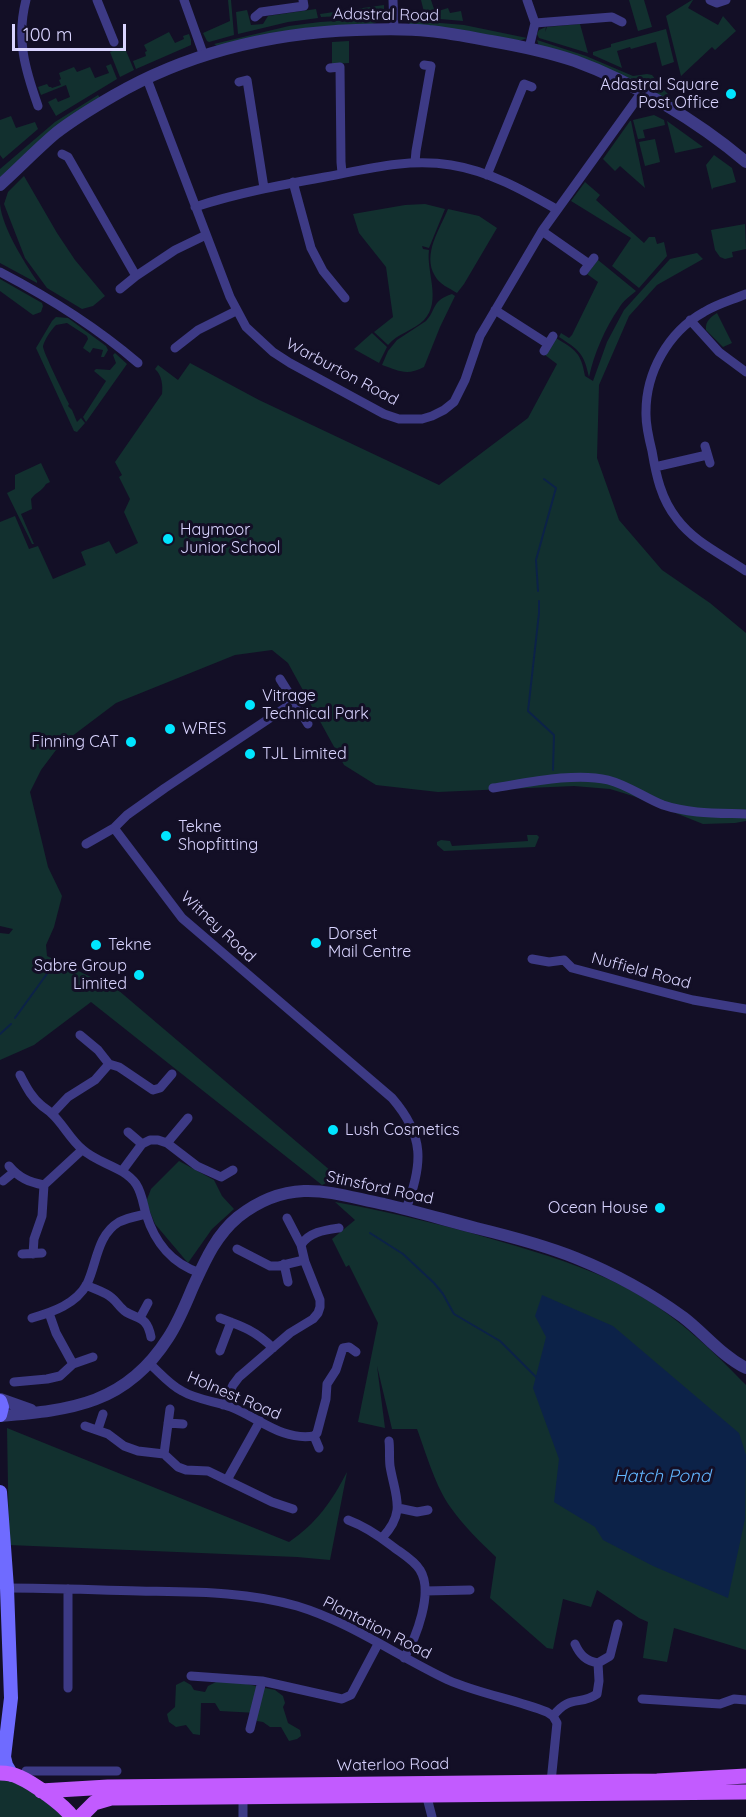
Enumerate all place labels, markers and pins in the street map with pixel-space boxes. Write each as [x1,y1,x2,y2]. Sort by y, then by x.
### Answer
place label: Adastral Square Post Office [600,75,719,113]
marker: Adastral Square Post Office [724,87,738,101]
place label: Haymoor Junior School [180,520,280,558]
marker: Haymoor Junior School [161,532,175,546]
place label: Vitrage Technical Park [262,686,369,724]
marker: Vitrage Technical Park [243,698,257,712]
place label: WRES [182,719,226,739]
marker: WRES [163,722,177,736]
place label: Finning CAT [31,732,119,752]
marker: Finning CAT [124,735,138,749]
place label: TJL Limited [262,744,347,764]
marker: TJL Limited [243,747,257,761]
place label: Tekne Shopfitting [178,817,258,855]
marker: Tekne Shopfitting [159,829,173,843]
place label: Dorset Mail Centre [328,924,411,962]
place label: Tekne [108,935,152,955]
marker: Dorset Mail Centre [309,936,323,950]
marker: Tekne [89,938,103,952]
place label: Sabre Group Limited [34,956,127,994]
marker: Sabre Group Limited [132,968,146,982]
place label: Lush Cosmetics [345,1120,459,1140]
marker: Lush Cosmetics [326,1123,340,1137]
place label: Ocean House [548,1198,648,1218]
marker: Ocean House [653,1201,667,1215]

